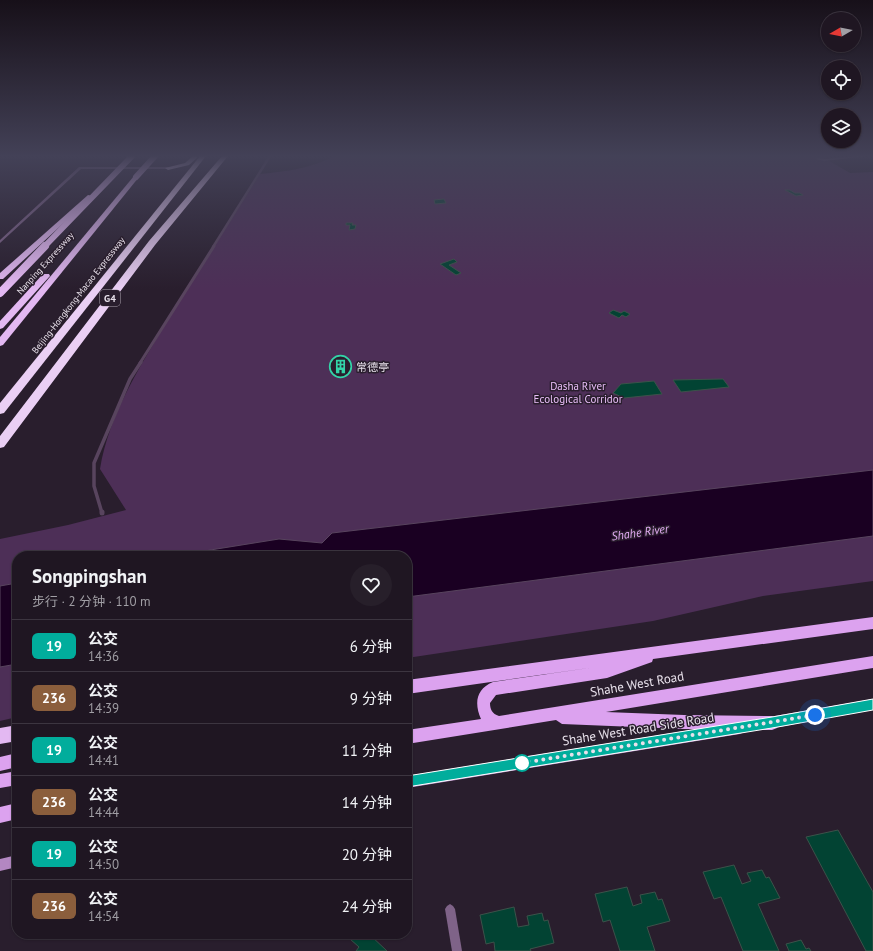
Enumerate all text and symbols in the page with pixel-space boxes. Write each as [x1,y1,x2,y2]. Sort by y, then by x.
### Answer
north arrow [821,12,861,52]
map controls [821,12,861,148]
button: locate [821,60,861,100]
button: layers [821,108,861,148]
street label: Nanping Expressway [14,229,76,296]
street label: Beijing-Hongkong-Macao Expressway [29,234,127,355]
road number: G4 [100,290,120,306]
building icon: 常德亭 [328,354,354,380]
place label: 常德亭 [356,360,389,374]
park label: Dasha River Ecological Corridor [534,379,623,406]
water label: Shahe River [610,520,671,543]
text: Songpingshan [32,564,147,588]
button: heart [350,564,392,606]
text: 步行 · 2 分钟 · 110 m [32,593,151,610]
text: 公交 [88,629,118,648]
text: 19 [46,637,62,655]
text: 6 分钟 [350,637,392,656]
text: 14:36 [88,648,119,665]
street label: Shahe West Road [589,667,685,701]
text: 公交 [88,681,118,700]
text: 236 [42,689,66,707]
text: 9 分钟 [350,689,392,708]
text: 14:39 [88,700,119,717]
your location [805,705,825,725]
street label: Shahe West Road Side Road [561,709,715,749]
text: 公交 [88,733,118,752]
text: 19 [46,741,62,759]
text: 11 分钟 [342,741,392,760]
text: 14:41 [88,752,119,769]
unlabelled marker [513,754,531,772]
text: 公交 [88,785,118,804]
text: 236 [42,793,66,811]
text: 14 分钟 [342,793,392,812]
text: 14:44 [88,804,119,821]
text: 公交 [88,837,118,856]
text: 19 [46,845,62,863]
text: 20 分钟 [342,845,392,864]
text: 14:50 [88,856,119,873]
text: 公交 [88,889,118,908]
text: 236 [42,897,66,915]
text: 24 分钟 [342,897,392,916]
text: 14:54 [88,908,119,925]

